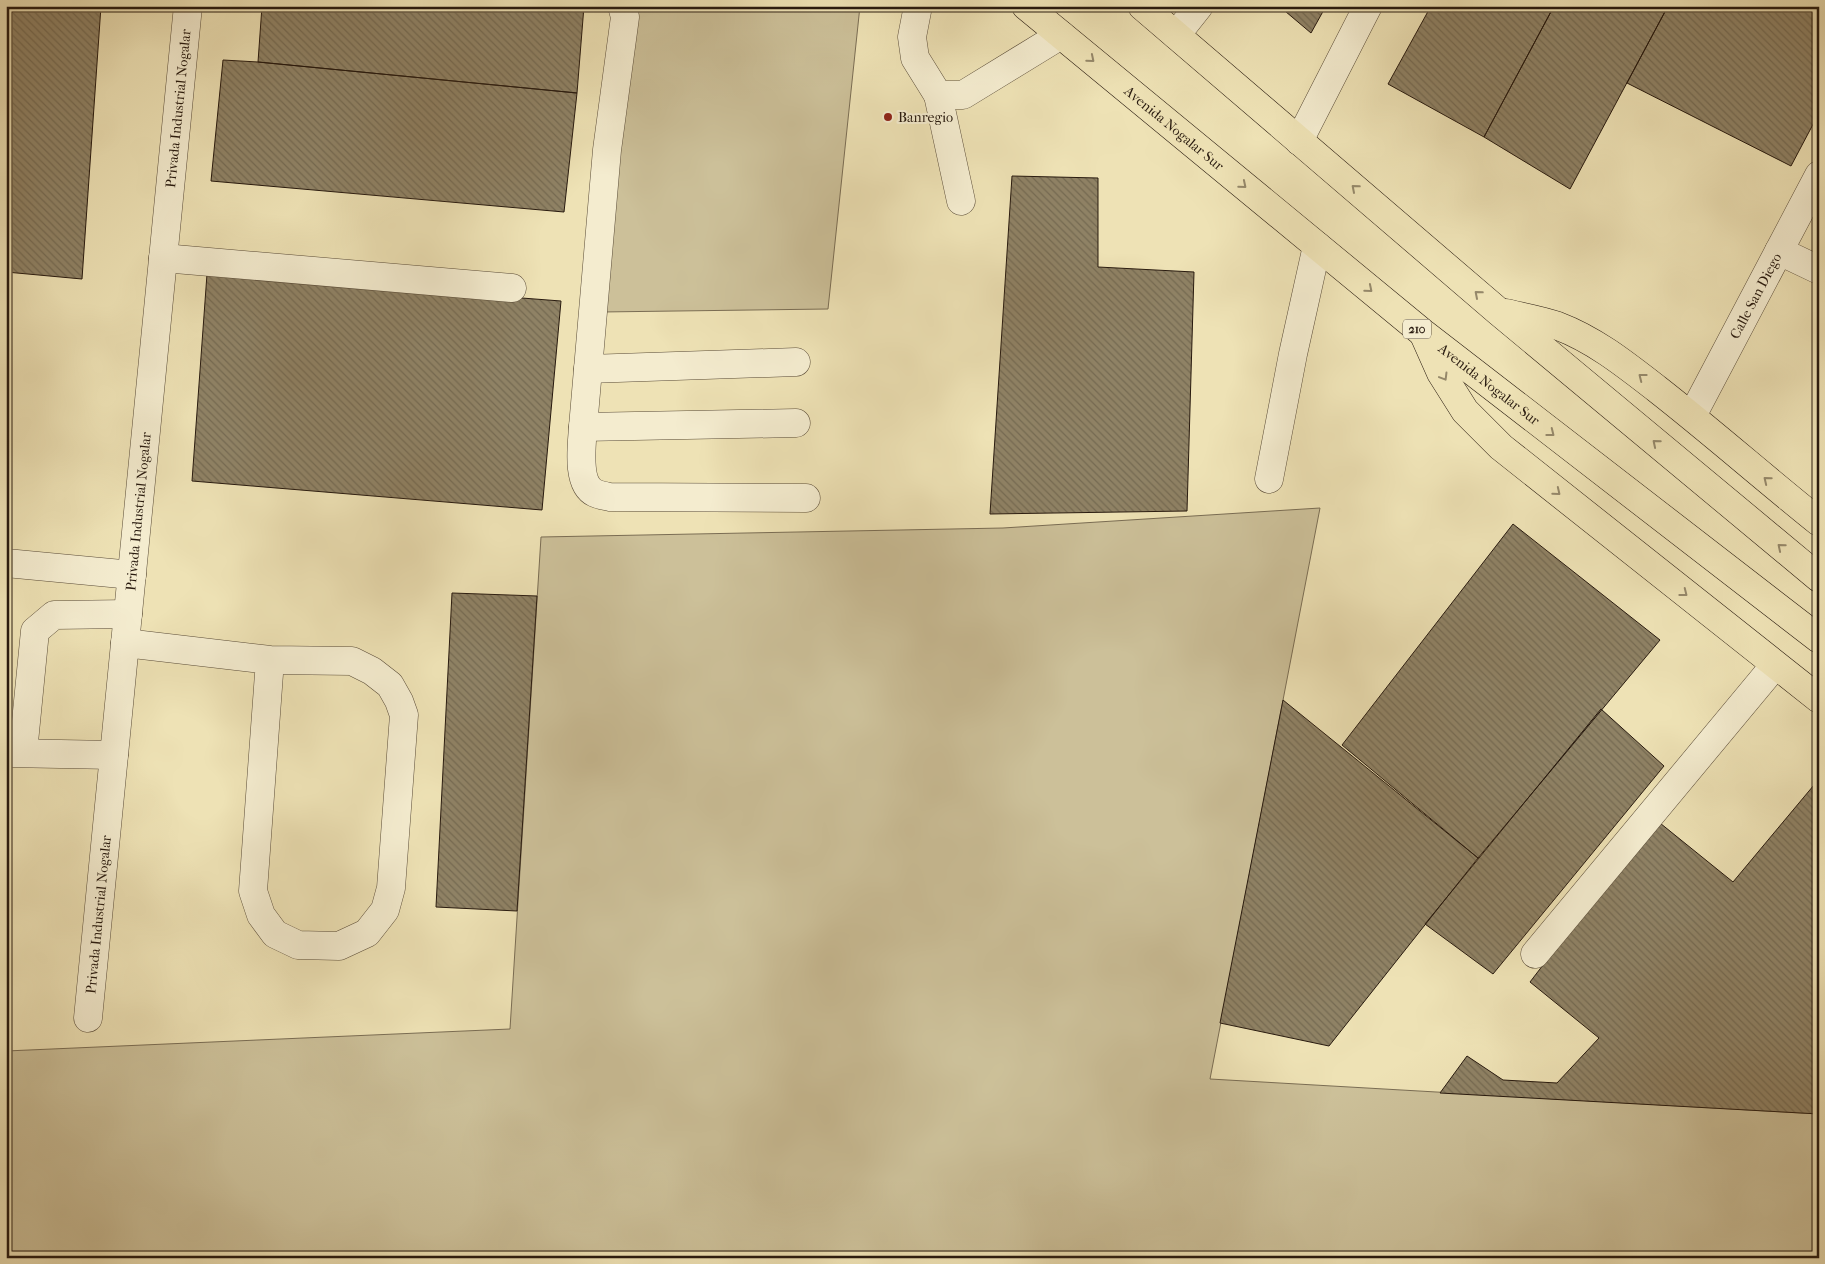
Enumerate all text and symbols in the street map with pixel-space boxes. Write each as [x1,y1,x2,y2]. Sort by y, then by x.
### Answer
street label: Privada Industrial Nogalar [162,28,195,189]
one-way arrow [1085,54,1094,62]
street label: Avenida Nogalar Sur [1120,82,1227,174]
place label: Banregio [898,109,953,126]
marker: Banregio [882,111,894,123]
one-way arrow [1237,180,1246,188]
one-way arrow [1351,185,1360,194]
street label: Calle San Diego [1726,250,1785,342]
one-way arrow [1363,283,1372,292]
one-way arrow [1475,291,1484,299]
road number: 210 [1403,320,1431,338]
street label: Avenida Nogalar Sur [1434,339,1543,429]
one-way arrow [1438,372,1448,381]
one-way arrow [1638,374,1647,383]
one-way arrow [1545,427,1554,435]
street label: Privada Industrial Nogalar [122,431,155,592]
one-way arrow [1653,439,1662,448]
one-way arrow [1764,478,1773,486]
one-way arrow [1551,487,1560,495]
one-way arrow [1778,543,1787,552]
one-way arrow [1678,588,1687,596]
street label: Privada Industrial Nogalar [82,834,115,995]

